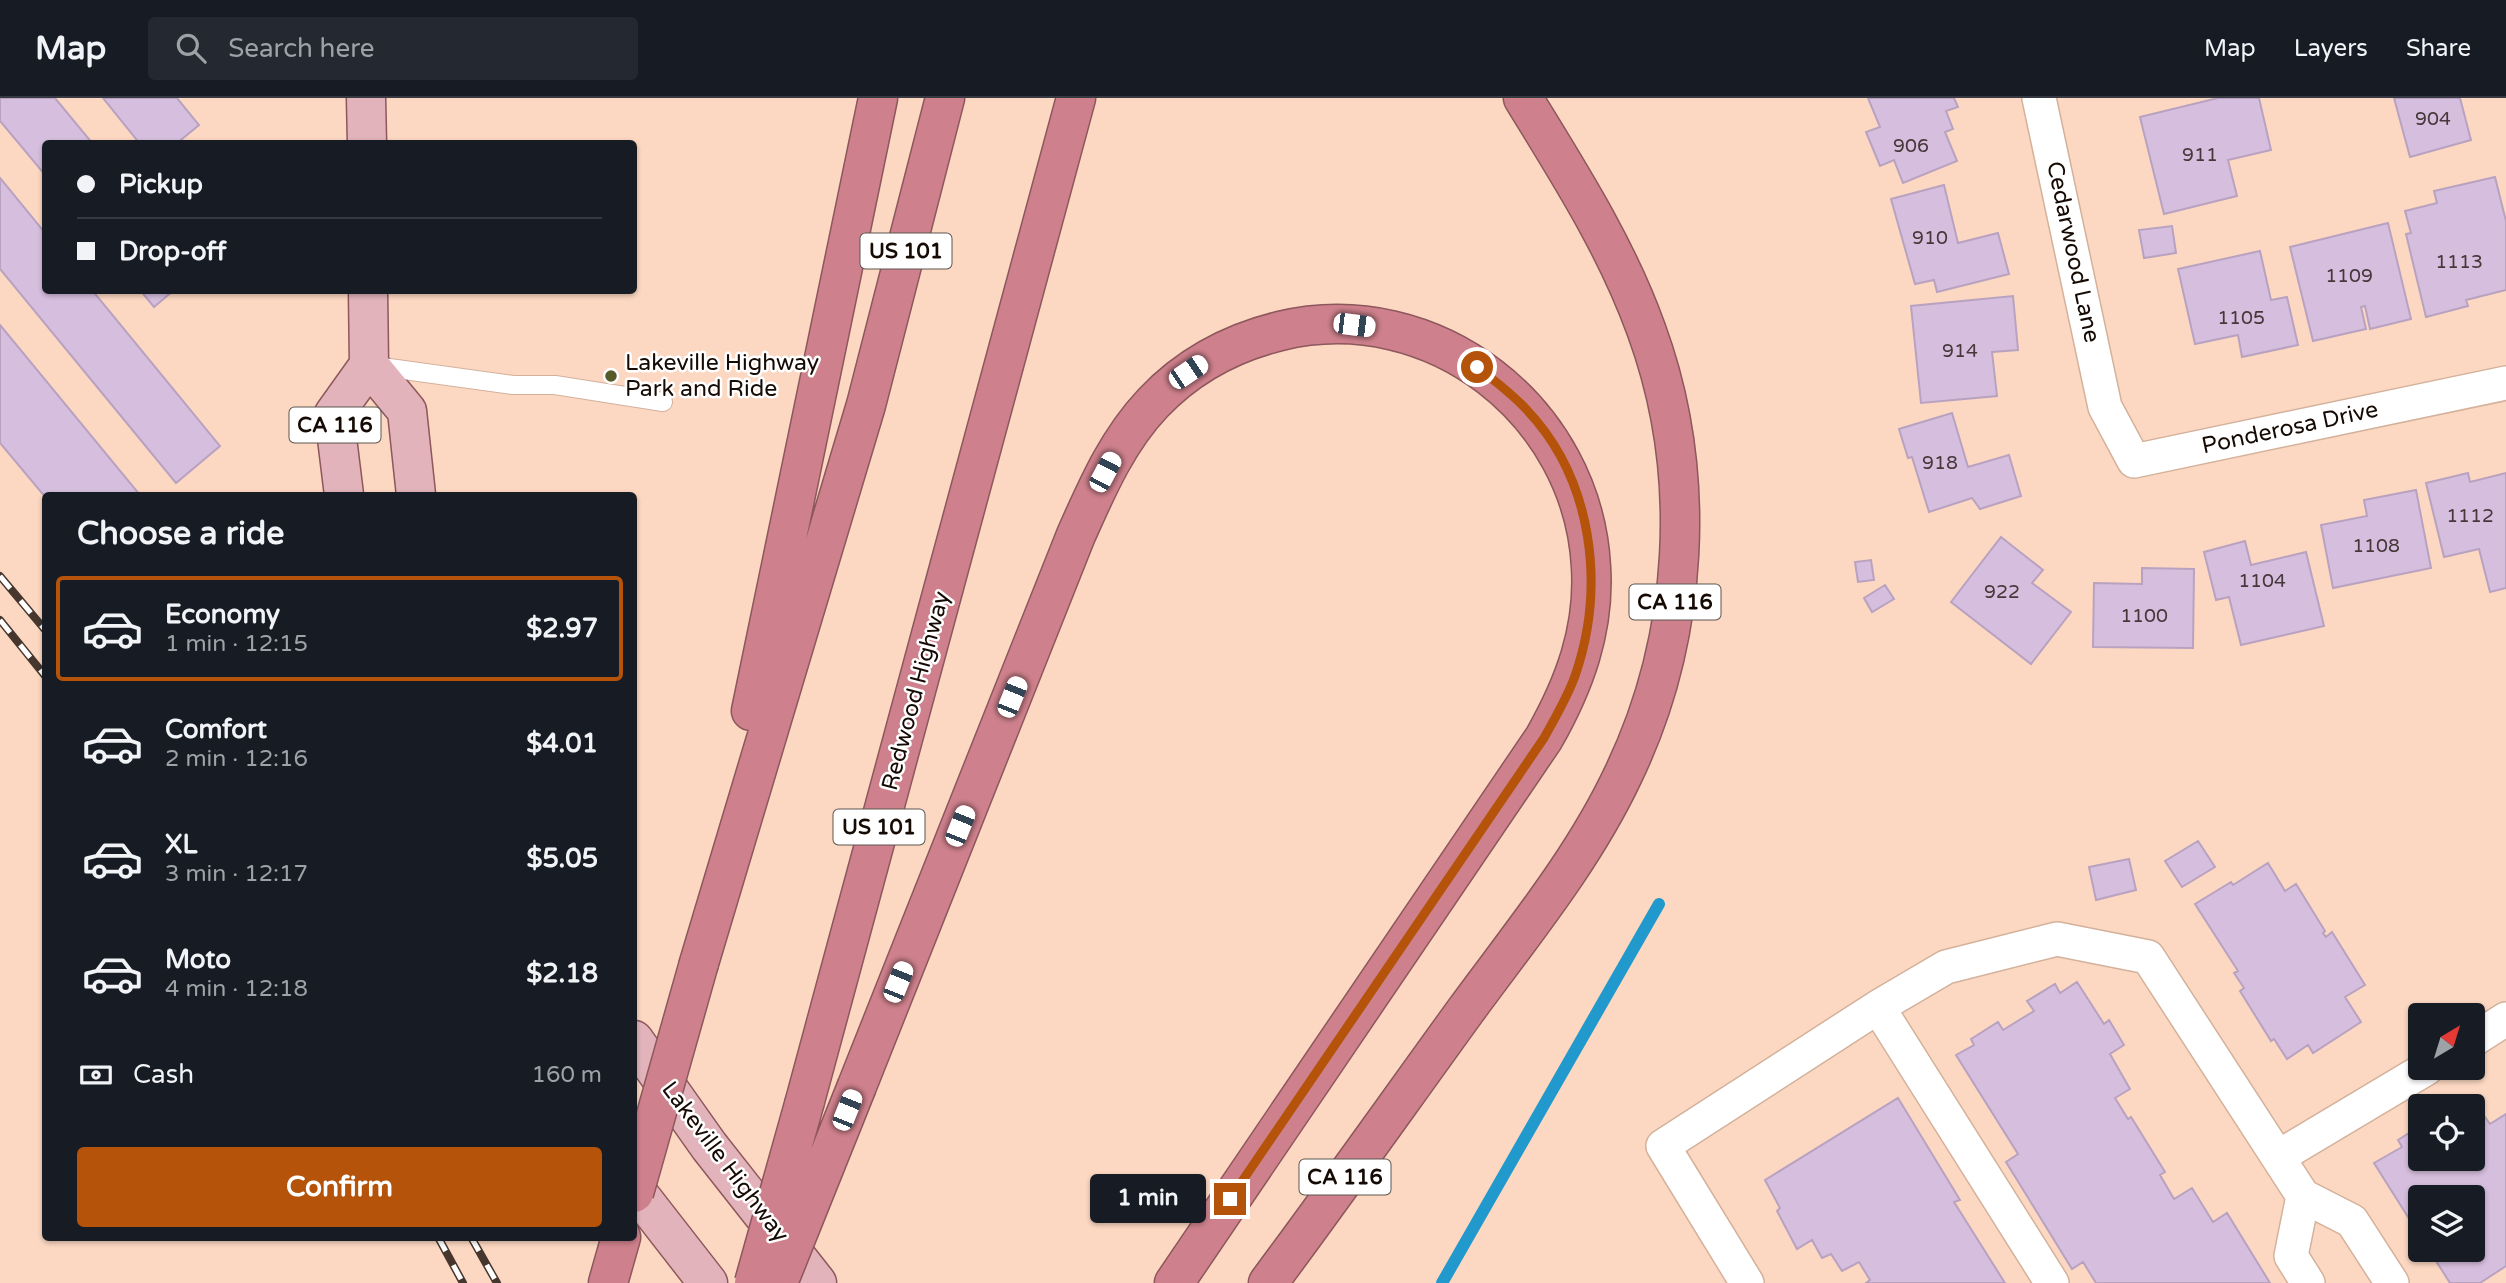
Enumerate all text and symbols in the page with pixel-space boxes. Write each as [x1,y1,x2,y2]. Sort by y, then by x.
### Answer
search box [148,17,638,80]
text: Map [35,29,106,68]
icon: search [172,29,210,67]
text: Search here [228,33,374,64]
text: Map [2204,34,2256,63]
text: Layers [2294,34,2368,63]
text: Share [2406,34,2471,63]
house number: 904 [2415,108,2451,130]
house number: 906 [1893,135,1929,157]
house number: 911 [2182,144,2218,166]
street label: Cedarwood Lane [2040,159,2106,345]
text: Pickup [119,169,203,200]
house number: 910 [1912,227,1948,249]
road number: US 101 [860,234,951,268]
text: Drop-off [119,236,226,267]
house number: 1113 [2435,251,2483,273]
house number: 1109 [2325,265,2373,287]
house number: 1105 [2217,307,2265,329]
car [1332,312,1377,338]
house number: 914 [1942,340,1978,362]
place label: Lakeville Highway Park and Ride [625,349,819,403]
route start [1461,351,1493,383]
car [1165,352,1212,392]
marker: Lakeville Highway Park and Ride [603,368,619,384]
street label: Ponderosa Drive [2199,396,2381,460]
road number: CA 116 [290,408,380,442]
car [1086,449,1125,495]
house number: 918 [1922,452,1958,474]
house number: 1112 [2446,505,2494,527]
text: Choose a ride [77,515,284,553]
house number: 1108 [2352,535,2400,557]
house number: 1104 [2238,570,2286,592]
house number: 922 [1984,581,2020,603]
road number: CA 116 [1630,584,1720,620]
street label: Redwood Highway [876,588,956,794]
icon: car [81,597,144,660]
text: Economy [165,599,280,630]
house number: 1100 [2120,605,2168,627]
text: $2.97 [526,613,598,644]
text: 1 min · 12:15 [165,630,308,658]
car [995,674,1030,720]
icon: car [81,712,144,775]
text: Comfort [165,714,267,745]
text: $4.01 [526,728,598,759]
text: 2 min · 12:16 [165,745,308,773]
car [943,803,978,849]
road number: US 101 [834,810,924,844]
icon: car [81,827,144,890]
text: XL [165,829,197,860]
text: $5.05 [526,843,598,874]
text: 3 min · 12:17 [165,860,308,888]
icon: car [81,942,144,1005]
text: Moto [165,944,231,975]
text: $2.18 [526,958,598,989]
car [881,959,916,1005]
text: 4 min · 12:18 [165,975,308,1003]
north arrow [2408,1003,2485,1080]
map controls [2408,1003,2485,1262]
icon: cash [77,1056,115,1094]
text: Cash [133,1059,194,1090]
text: 160 m [532,1061,602,1089]
street label: Lakeville Highway [655,1076,795,1248]
car [830,1087,865,1133]
button: locate [2408,1094,2485,1171]
button: Confirm [77,1147,602,1227]
road number: CA 116 [1300,1160,1390,1194]
callout: 1 min [1090,1174,1206,1224]
route end [1214,1183,1246,1215]
text: 1 min [1117,1184,1179,1212]
button: layers [2408,1185,2485,1262]

